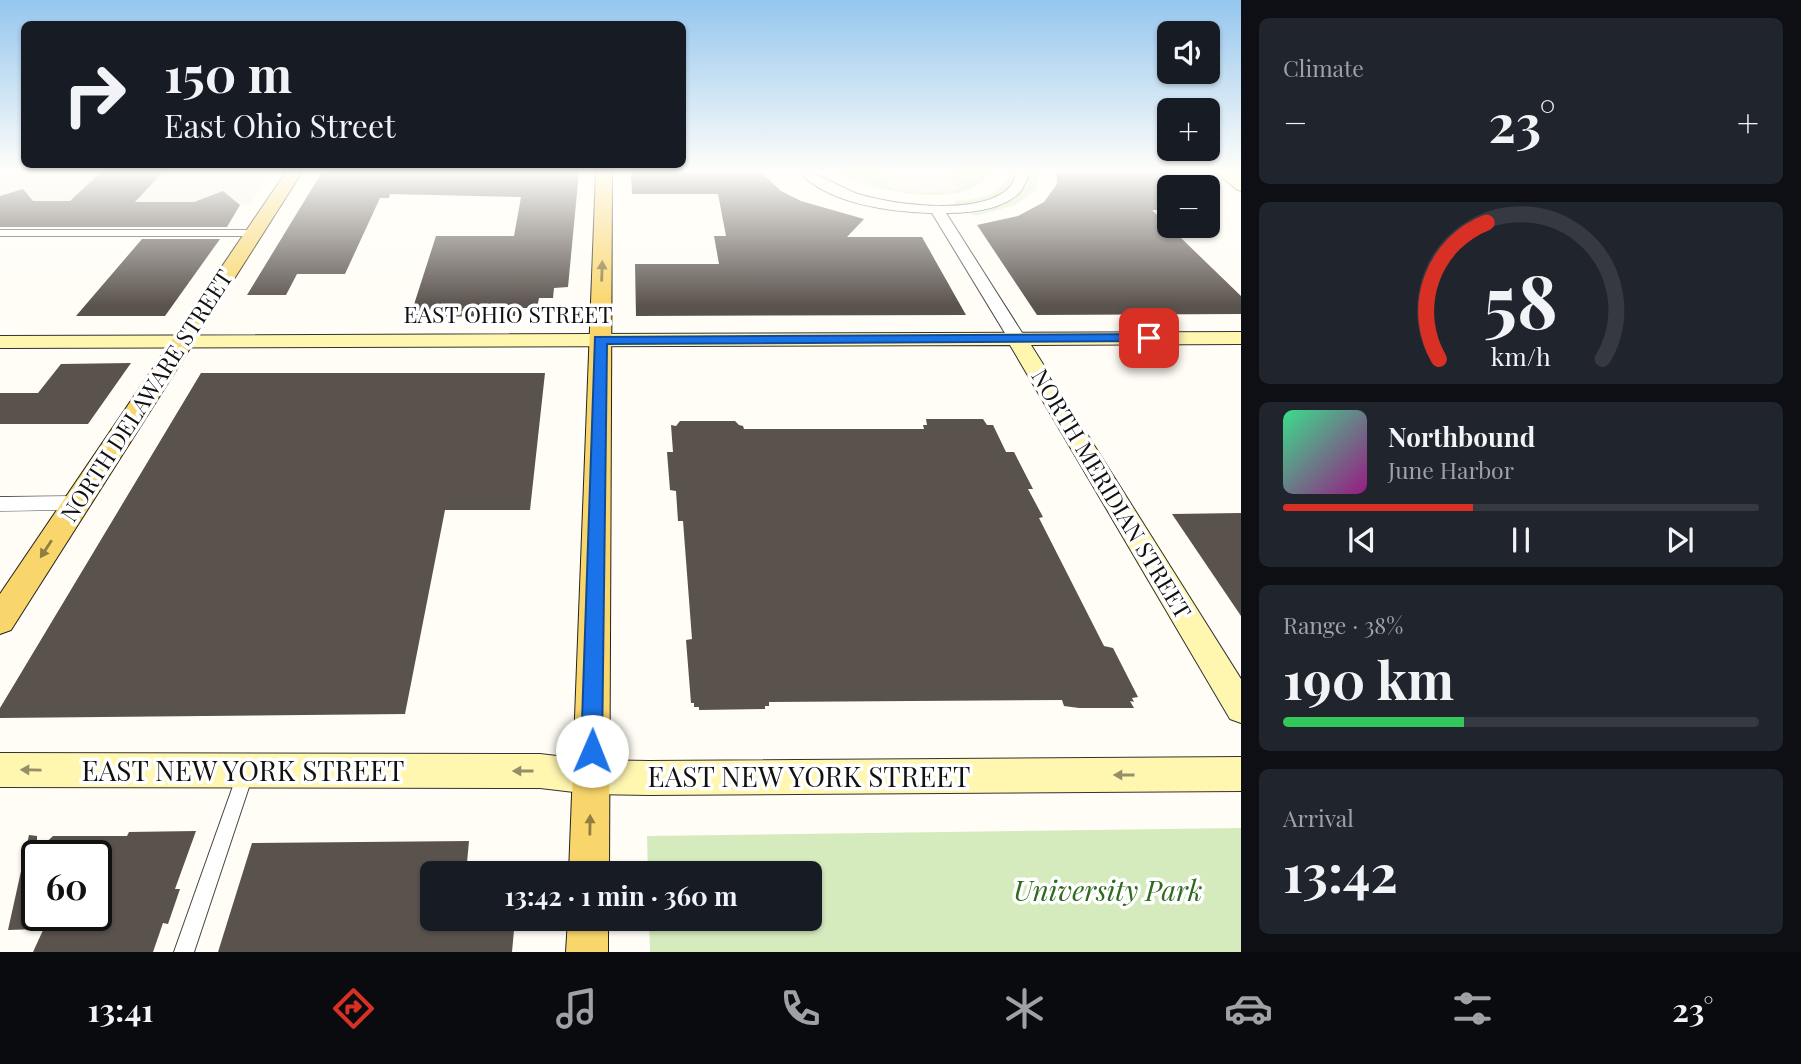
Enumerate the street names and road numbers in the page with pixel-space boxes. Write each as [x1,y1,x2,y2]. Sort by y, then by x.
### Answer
street label: NORTH DELAWARE STREET [53,263,239,527]
street label: EAST OHIO STREET [404,298,612,329]
street label: NORTH MERIDIAN STREET [1025,363,1199,624]
street label: EAST NEW YORK STREET [82,751,404,788]
street label: EAST NEW YORK STREET [648,757,970,794]

